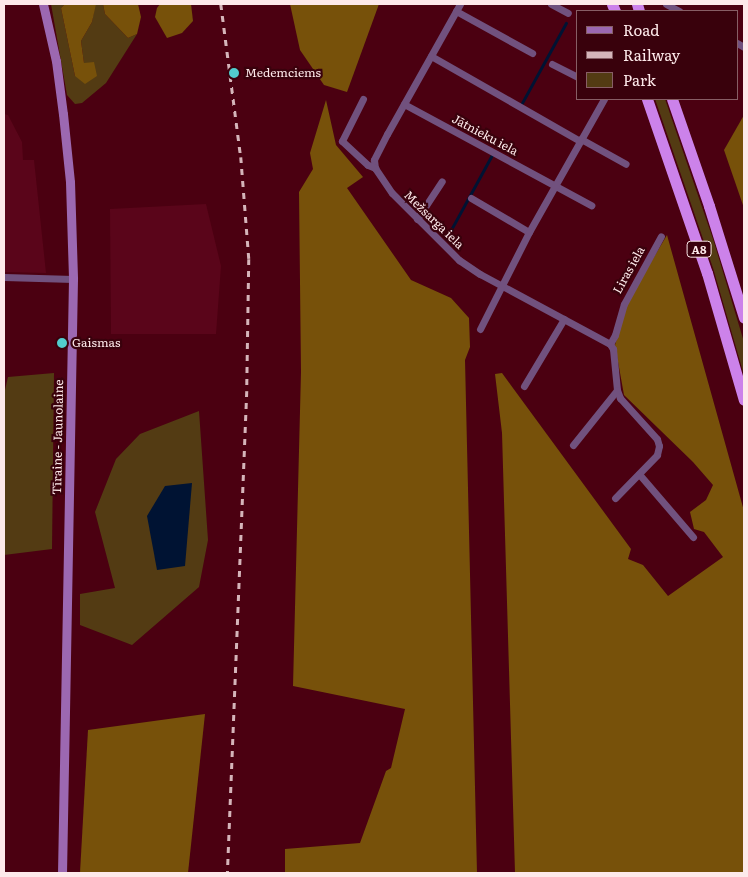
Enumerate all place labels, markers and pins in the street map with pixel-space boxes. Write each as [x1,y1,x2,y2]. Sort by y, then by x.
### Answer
marker: Medemciems [227,66,241,80]
place label: Medemciems [245,66,321,80]
place label: Gaismas [72,336,120,350]
marker: Gaismas [56,337,68,349]

